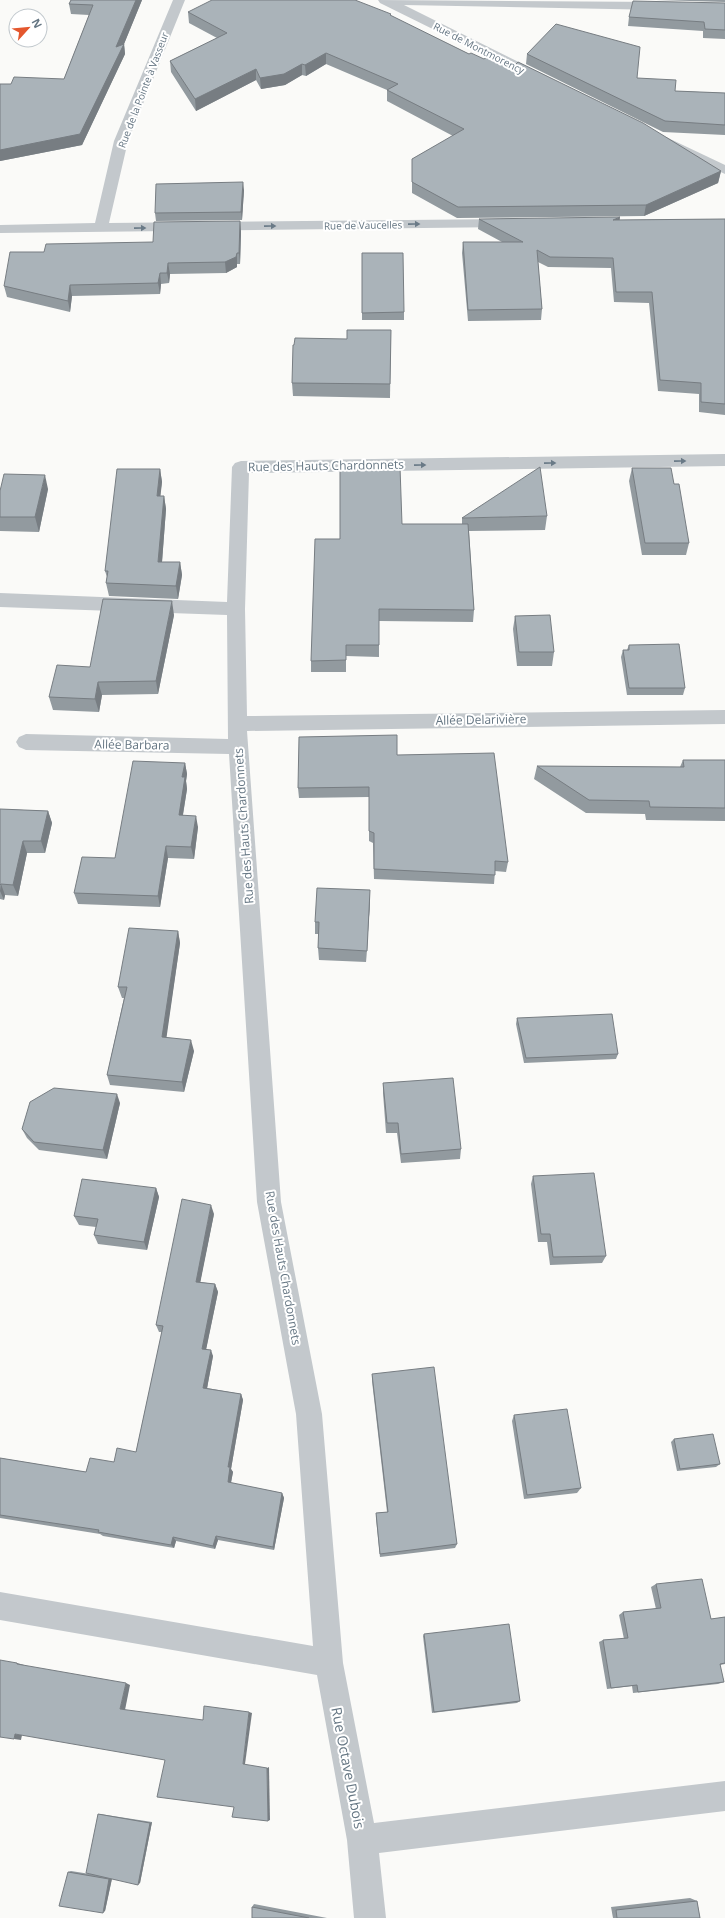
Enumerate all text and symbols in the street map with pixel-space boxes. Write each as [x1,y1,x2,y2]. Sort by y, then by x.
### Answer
north arrow [8,8,48,48]
text: N [29,16,46,31]
street label: Rue de Montmorency [431,19,528,77]
street label: Rue de la Pointe à Vasseur [114,30,172,150]
street label: Rue de Vaucelles [324,217,403,233]
one-way arrow [408,221,421,227]
one-way arrow [264,223,277,229]
one-way arrow [134,224,146,231]
street label: Rue des Hauts Chardonnets [248,456,404,475]
one-way arrow [674,458,687,464]
one-way arrow [544,460,557,466]
one-way arrow [414,462,427,468]
street label: Allée Delarivière [435,710,527,729]
street label: Allée Barbara [94,735,170,754]
street label: Rue des Hauts Chardonnets [230,747,257,904]
street label: Rue des Hauts Chardonnets [262,1190,305,1346]
street label: Rue Octave Dubois [327,1705,370,1831]

